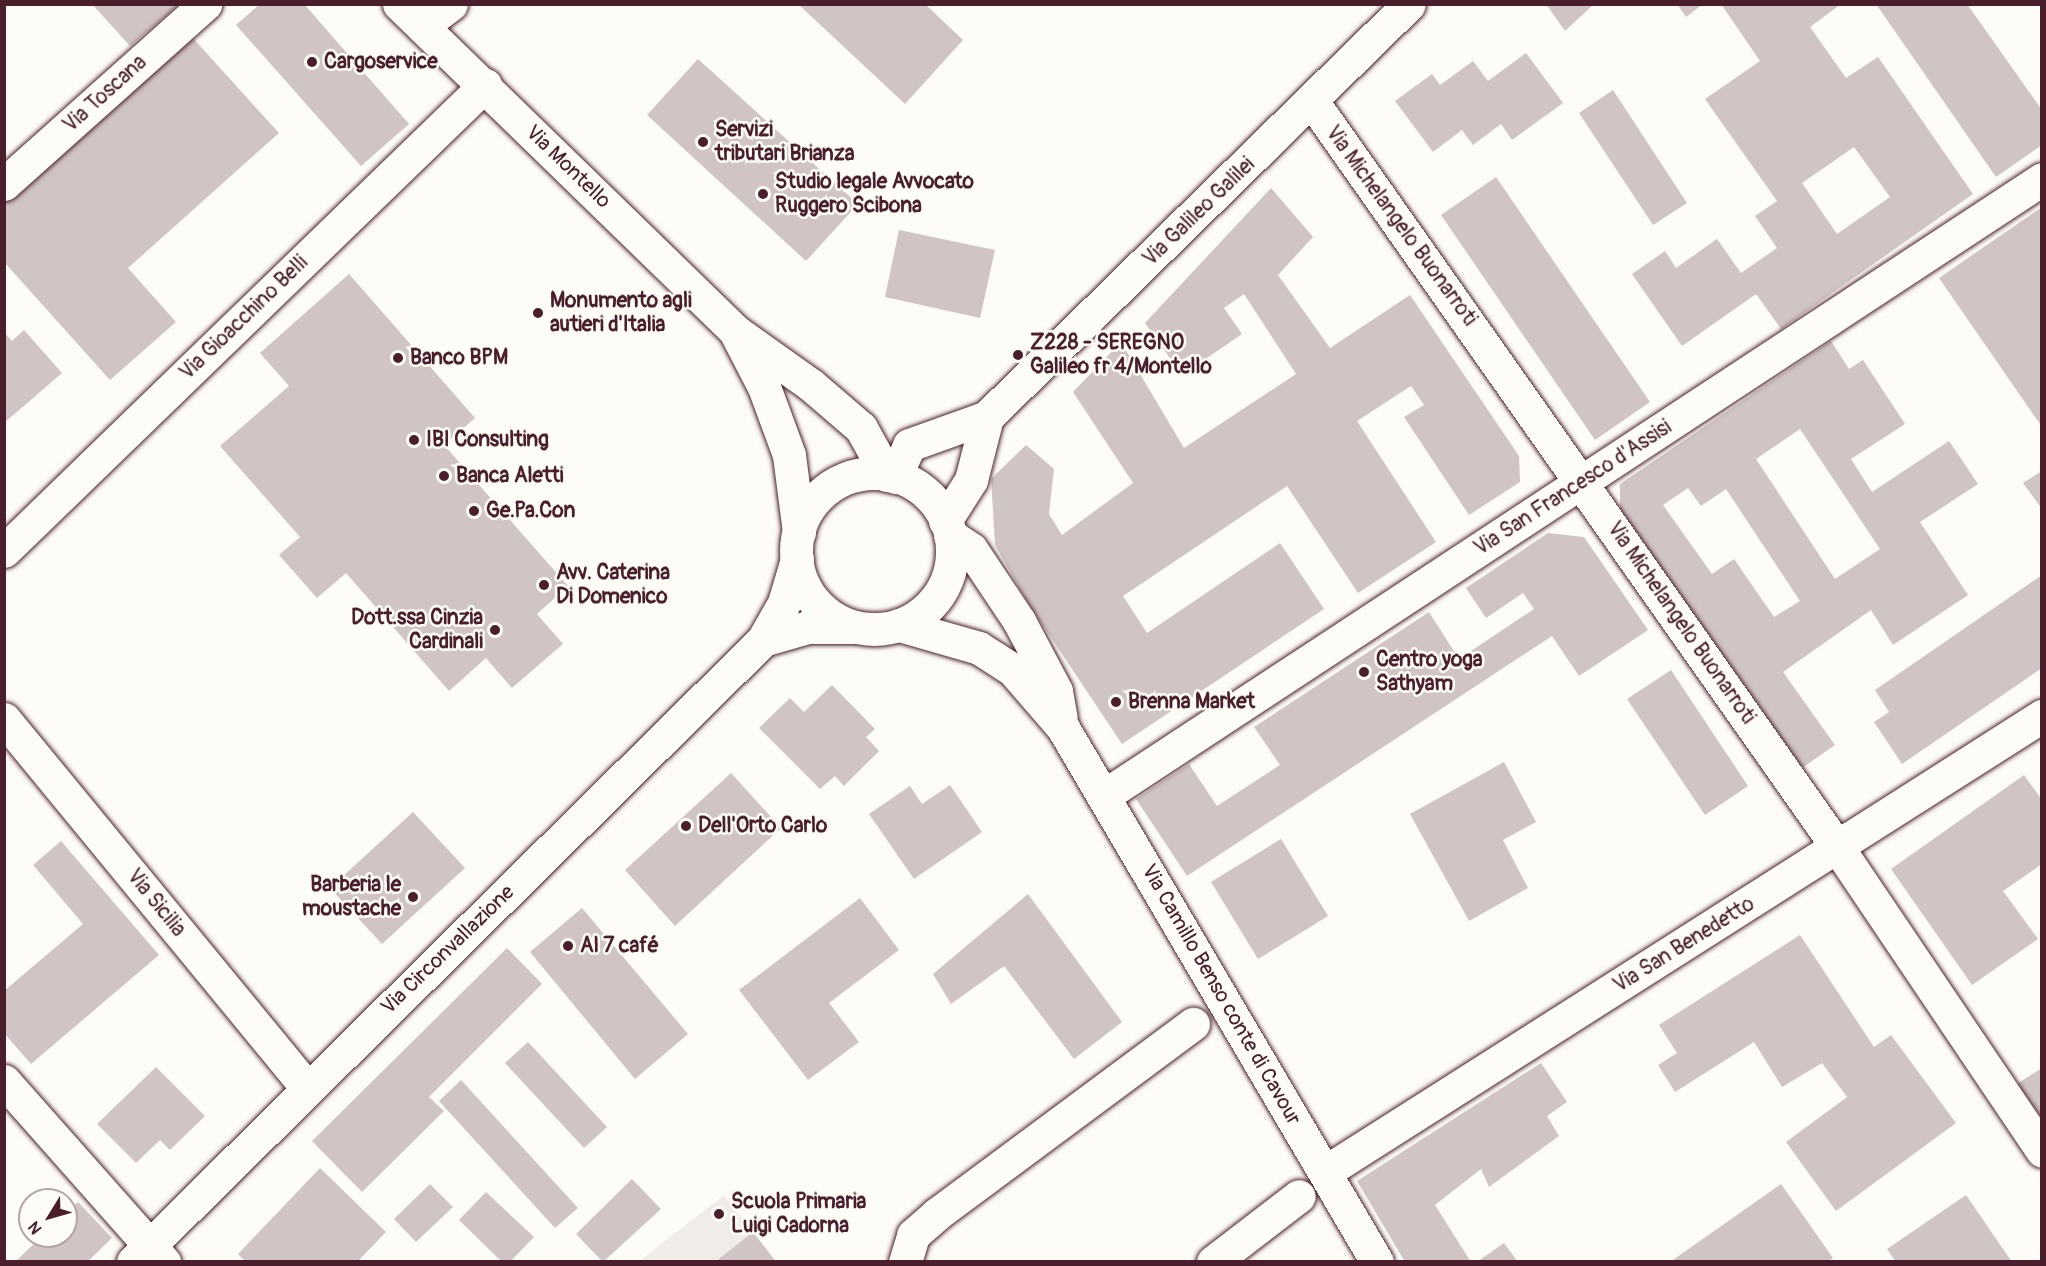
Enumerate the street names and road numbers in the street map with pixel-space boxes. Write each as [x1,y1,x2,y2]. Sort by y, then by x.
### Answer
street label: Via Toscana [58,50,152,138]
street label: Via Montello [520,120,616,214]
street label: Via Michelangelo Buonarroti [1320,121,1482,331]
street label: Via Galileo Galilei [1138,152,1260,272]
street label: Via Gioacchino Belli [175,250,313,386]
street label: Via San Francesco d'Assisi [1470,415,1676,561]
street label: Via Michelangelo Buonarroti [1601,517,1761,729]
street label: Via Camillo Benso conte di Cavour [1136,860,1306,1130]
street label: Via Sicilia [121,864,191,942]
street label: Via Circonvallazione [376,880,520,1020]
street label: Via San Benedetto [1609,892,1759,998]

